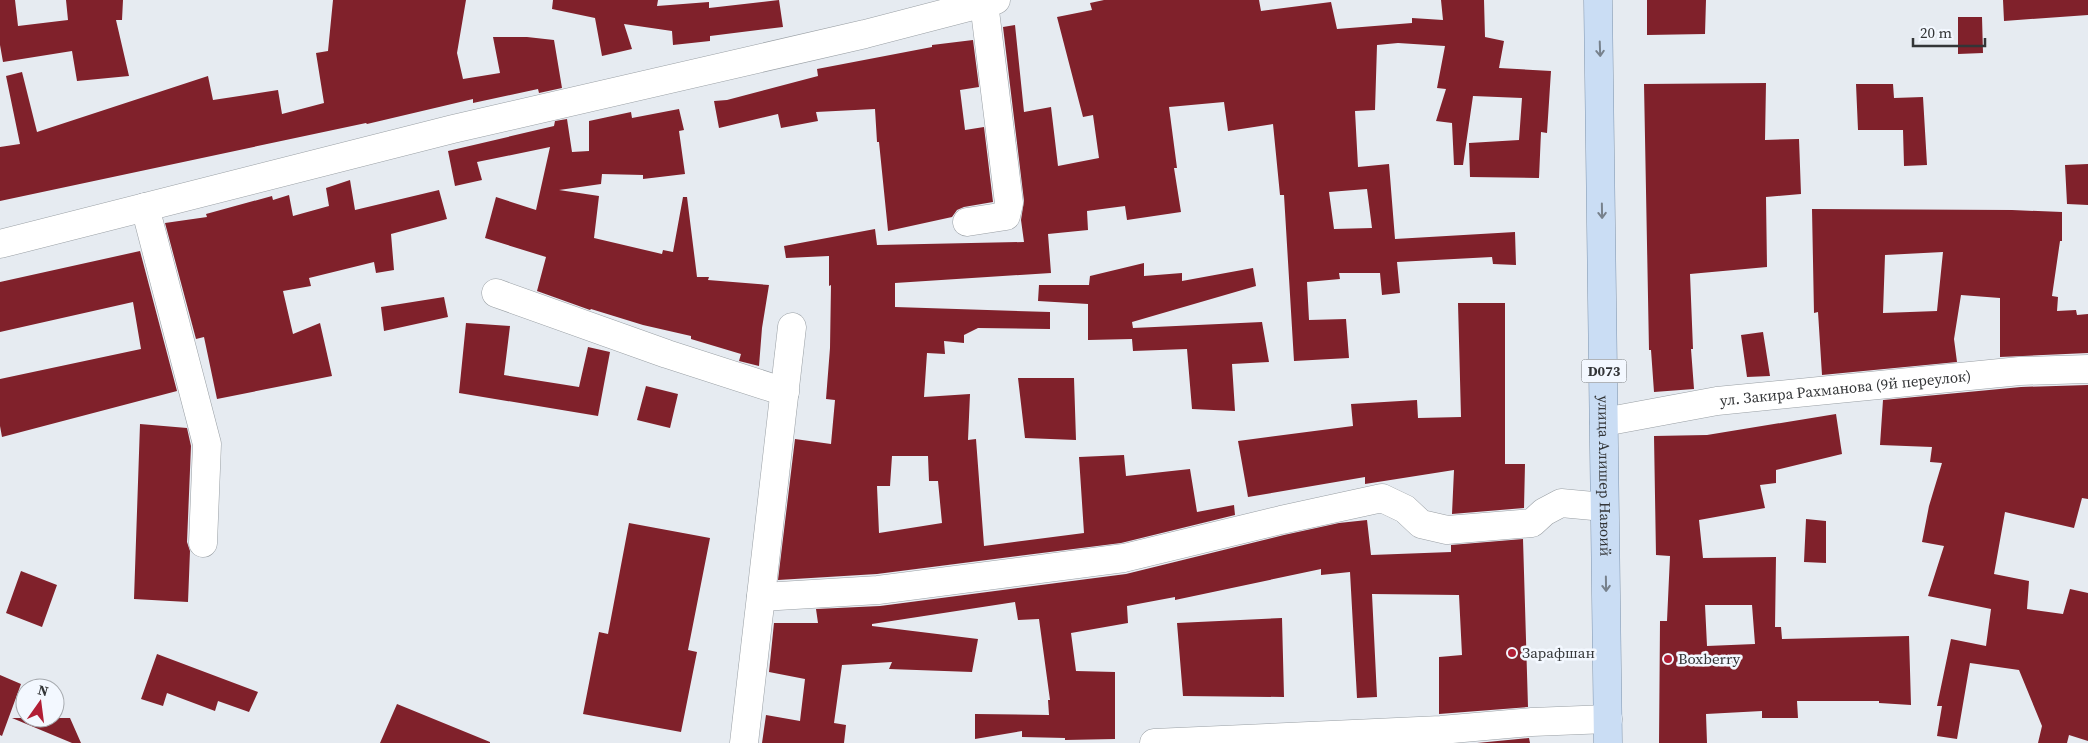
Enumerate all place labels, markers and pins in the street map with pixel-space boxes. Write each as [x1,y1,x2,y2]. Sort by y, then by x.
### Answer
place label: Зарафшан [1522,642,1595,663]
marker: Зарафшан [1506,647,1518,659]
place label: Boxberry [1678,648,1740,669]
marker: Boxberry [1662,653,1674,665]

